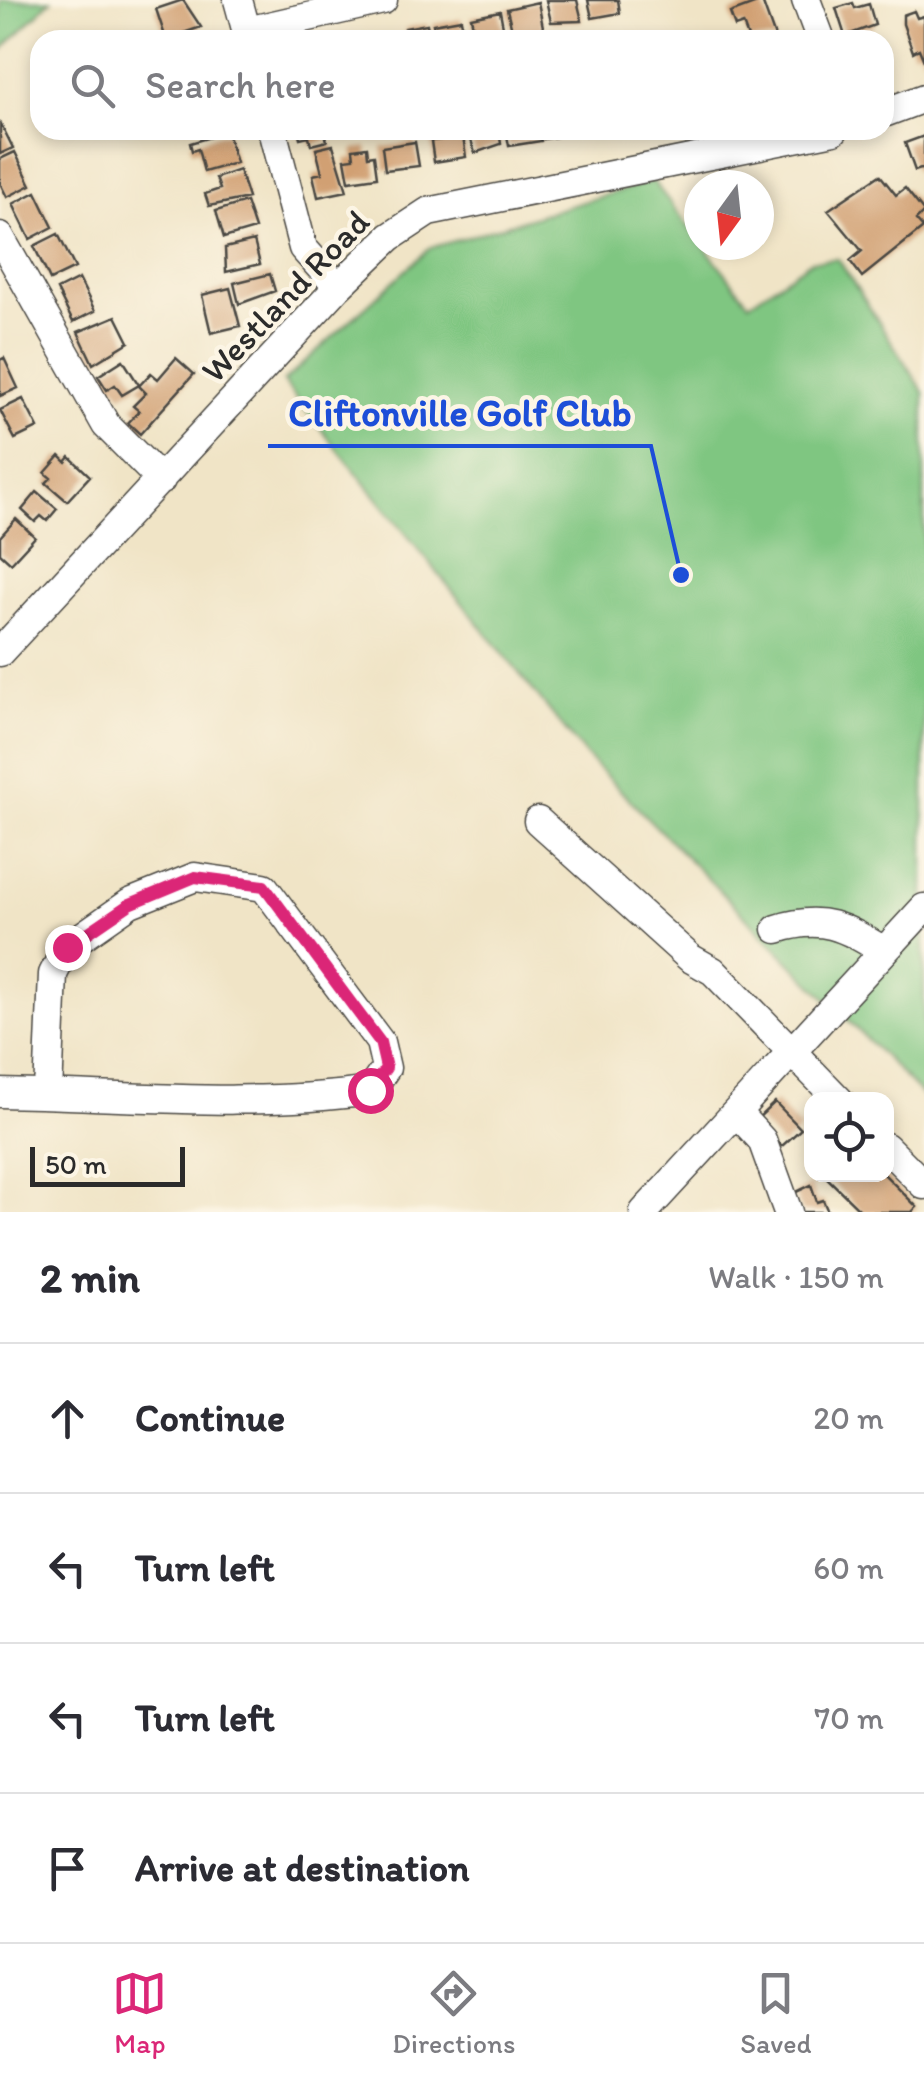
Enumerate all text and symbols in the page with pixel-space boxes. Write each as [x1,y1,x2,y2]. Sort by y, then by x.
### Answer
search box [30,30,894,140]
icon: search [65,58,120,113]
text: Search here [145,62,336,108]
north arrow [684,170,774,260]
street label: Westland Road [192,201,378,391]
callout: Cliftonville Golf Club [268,378,651,446]
text: Cliftonville Golf Club [288,390,632,436]
route end [45,925,91,971]
route start [348,1068,394,1114]
map controls [804,1092,894,1182]
button: locate [804,1092,894,1182]
scale bar [30,1142,185,1186]
text: 50 m [45,1147,107,1181]
text: 2 min [40,1252,140,1303]
text: Walk · 150 m [708,1258,884,1296]
icon: ahead [40,1391,95,1446]
text: Continue [135,1395,285,1441]
text: 20 m [813,1399,884,1437]
icon: left [40,1541,95,1596]
text: Turn left [135,1545,275,1591]
text: 60 m [813,1549,884,1587]
icon: left [40,1691,95,1746]
text: Turn left [135,1695,275,1741]
text: 70 m [814,1699,884,1737]
icon: arrive [40,1841,95,1896]
text: Arrive at destination [135,1845,470,1891]
tab: Map [112,1966,167,2060]
tab: Directions [392,1966,515,2060]
tab: Saved [740,1966,812,2060]

